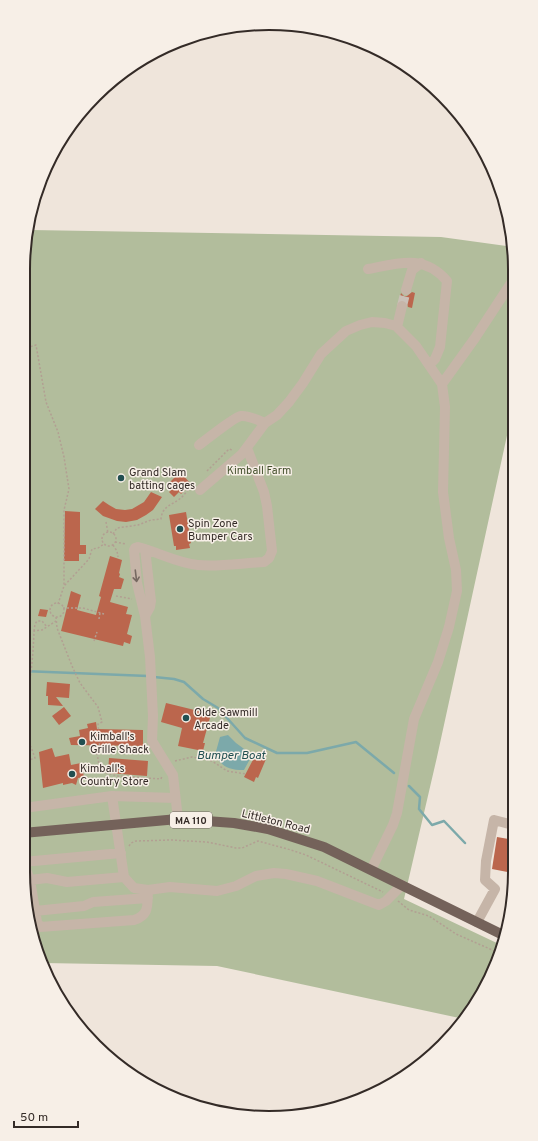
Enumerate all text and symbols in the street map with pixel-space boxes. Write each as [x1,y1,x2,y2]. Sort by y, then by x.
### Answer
park label: Kimball Farm [227,464,291,478]
place label: Grand Slam batting cages [129,466,195,493]
marker: Grand Slam batting cages [116,473,126,483]
place label: Spin Zone Bumper Cars [188,517,253,544]
marker: Spin Zone Bumper Cars [175,524,185,534]
one-way arrow [132,569,140,582]
place label: Olde Sawmill Arcade [194,706,258,733]
marker: Olde Sawmill Arcade [181,713,191,723]
place label: Kimball's Grille Shack [90,730,149,757]
marker: Kimball's Grille Shack [77,737,87,747]
water label: Bumper Boat [197,748,266,764]
place label: Kimball's Country Store [80,762,149,789]
marker: Kimball's Country Store [67,769,77,779]
street label: Littleton Road [240,807,311,837]
road number: MA 110 [170,812,212,828]
scale bar [14,1103,78,1129]
text: 50 m [20,1110,48,1126]

